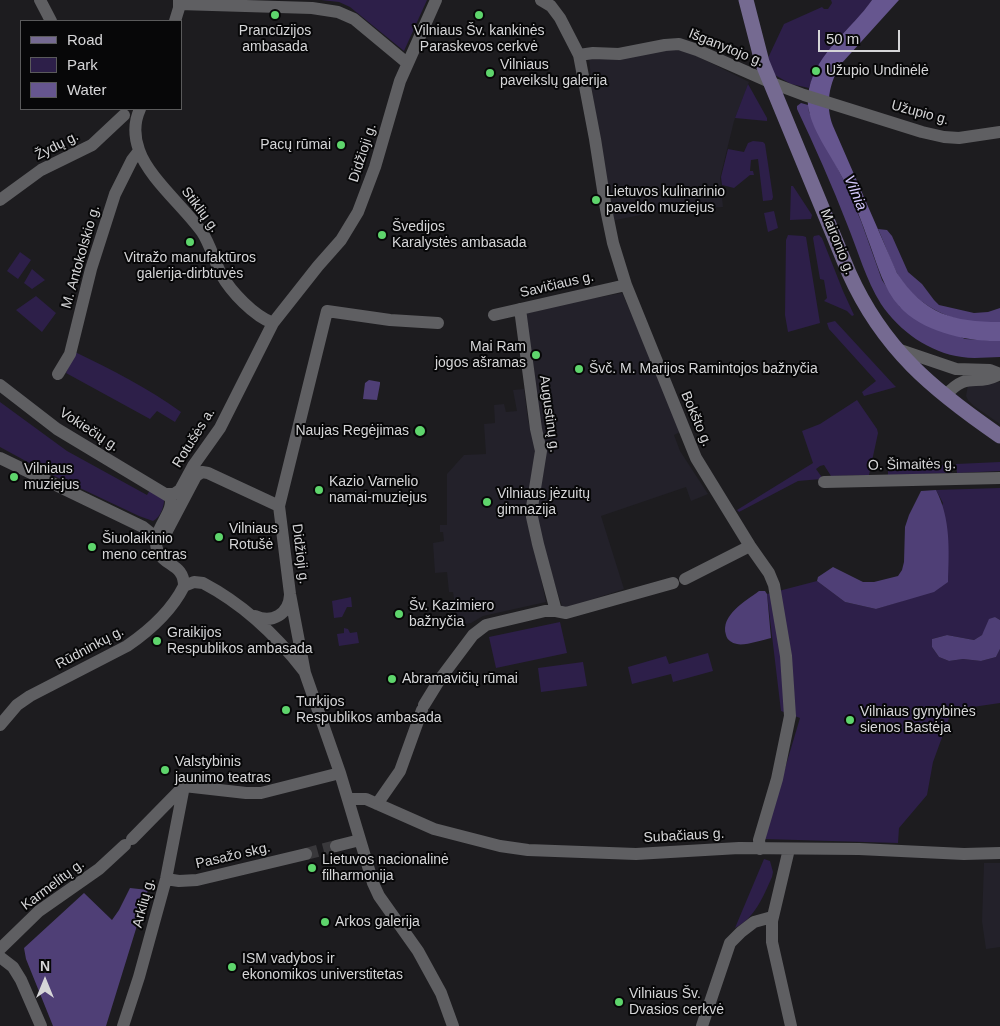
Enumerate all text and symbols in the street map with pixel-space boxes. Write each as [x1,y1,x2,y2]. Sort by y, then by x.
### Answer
marker: Prancūzijos ambasada [269,9,281,21]
marker: Vilniaus Šv. kankinės Paraskevos cerkvė [473,9,485,21]
legend [20,20,182,110]
scale bar [820,20,902,52]
place label: Prancūzijos ambasada [239,23,311,56]
place label: Vilniaus Šv. kankinės Paraskevos cerkvė [414,23,544,56]
street label: Išganytojo g. [686,25,766,71]
text: 50 m [826,30,859,47]
text: Road [67,31,103,48]
text: Park [67,56,98,73]
place label: Vilniaus paveikslų galerija [500,57,607,90]
place label: Užupio Undinėlė [826,63,929,79]
marker: Užupio Undinėlė [810,65,822,77]
marker: Vilniaus paveikslų galerija [484,67,496,79]
text: Water [67,81,106,98]
street label: Užupio g. [889,97,951,129]
street label: Didžioji g. [346,122,380,184]
street label: Žydų g. [32,128,82,164]
place label: Pacų rūmai [260,137,331,153]
marker: Pacų rūmai [335,139,347,151]
water label: Vilnia [840,173,870,213]
street label: Stiklių g. [177,184,223,236]
place label: Lietuvos kulinarinio paveldo muziejus [606,184,725,216]
marker: Lietuvos kulinarinio paveldo muziejus [590,194,602,206]
street label: M. Antokolskio g. [58,203,104,311]
street label: Maironio g. [816,207,858,277]
place label: Švedijos Karalystės ambasada [392,219,527,252]
marker: Švedijos Karalystės ambasada [376,229,388,241]
marker: Vitražo manufaktūros galerija-dirbtuvės [184,236,196,248]
place label: Vitražo manufaktūros galerija-dirbtuvės [124,250,256,282]
street label: Savičiaus g. [518,268,596,302]
place label: Mai Ram jogos ašramas [435,339,526,372]
marker: Mai Ram jogos ašramas [530,349,542,361]
place label: Švč. M. Marijos Ramintojos bažnyčia [589,361,818,377]
marker: Švč. M. Marijos Ramintojos bažnyčia [573,363,585,375]
street label: Augustinų g. [535,374,563,454]
street label: Bokšto g. [677,389,715,449]
street label: Vokiečių g. [56,405,122,455]
street label: Rotušės a. [169,405,219,471]
place label: Naujas Regėjimas [295,423,409,439]
marker: Naujas Regėjimas [413,424,427,438]
street label: O. Šimaitės g. [868,456,956,474]
place label: Vilniaus muziejus [24,461,79,494]
marker: Vilniaus muziejus [8,471,20,483]
place label: Kazio Varnelio namai-muziejus [329,474,427,507]
marker: Kazio Varnelio namai-muziejus [313,484,325,496]
place label: Vilniaus jėzuitų gimnazija [497,486,590,518]
marker: Vilniaus jėzuitų gimnazija [481,496,493,508]
place label: Vilniaus Rotušė [229,521,278,554]
street label: Didžioji g. [288,523,312,585]
place label: Šiuolaikinio meno centras [102,531,187,564]
marker: Vilniaus Rotušė [213,531,225,543]
marker: Šiuolaikinio meno centras [86,541,98,553]
place label: Šv. Kazimiero bažnyčia [409,598,494,630]
marker: Šv. Kazimiero bažnyčia [393,608,405,620]
street label: Rūdninkų g. [53,623,127,673]
place label: Graikijos Respublikos ambasada [167,625,313,658]
marker: Graikijos Respublikos ambasada [151,635,163,647]
place label: Abramavičių rūmai [402,671,518,687]
marker: Abramavičių rūmai [386,673,398,685]
place label: Turkijos Respublikos ambasada [296,694,442,726]
marker: Turkijos Respublikos ambasada [280,704,292,716]
place label: Vilniaus gynybinės sienos Bastėja [860,704,976,736]
marker: Vilniaus gynybinės sienos Bastėja [844,714,856,726]
place label: Valstybinis jaunimo teatras [175,754,271,786]
marker: Valstybinis jaunimo teatras [159,764,171,776]
street label: Subačiaus g. [643,825,725,847]
street label: Pasažo skg. [194,839,272,873]
place label: Lietuvos nacionalinė filharmonija [322,852,449,884]
street label: Karmelitų g. [18,856,88,914]
marker: Lietuvos nacionalinė filharmonija [306,862,318,874]
street label: Arklių g. [129,876,159,930]
place label: Arkos galerija [335,914,420,930]
marker: Arkos galerija [319,916,331,928]
place label: ISM vadybos ir ekonomikos universtitetas [242,951,403,984]
north arrow [20,956,70,1006]
text: N [40,958,50,974]
marker: ISM vadybos ir ekonomikos universtitetas [226,961,238,973]
place label: Vilniaus Šv. Dvasios cerkvė [629,986,724,1019]
marker: Vilniaus Šv. Dvasios cerkvė [613,996,625,1008]

